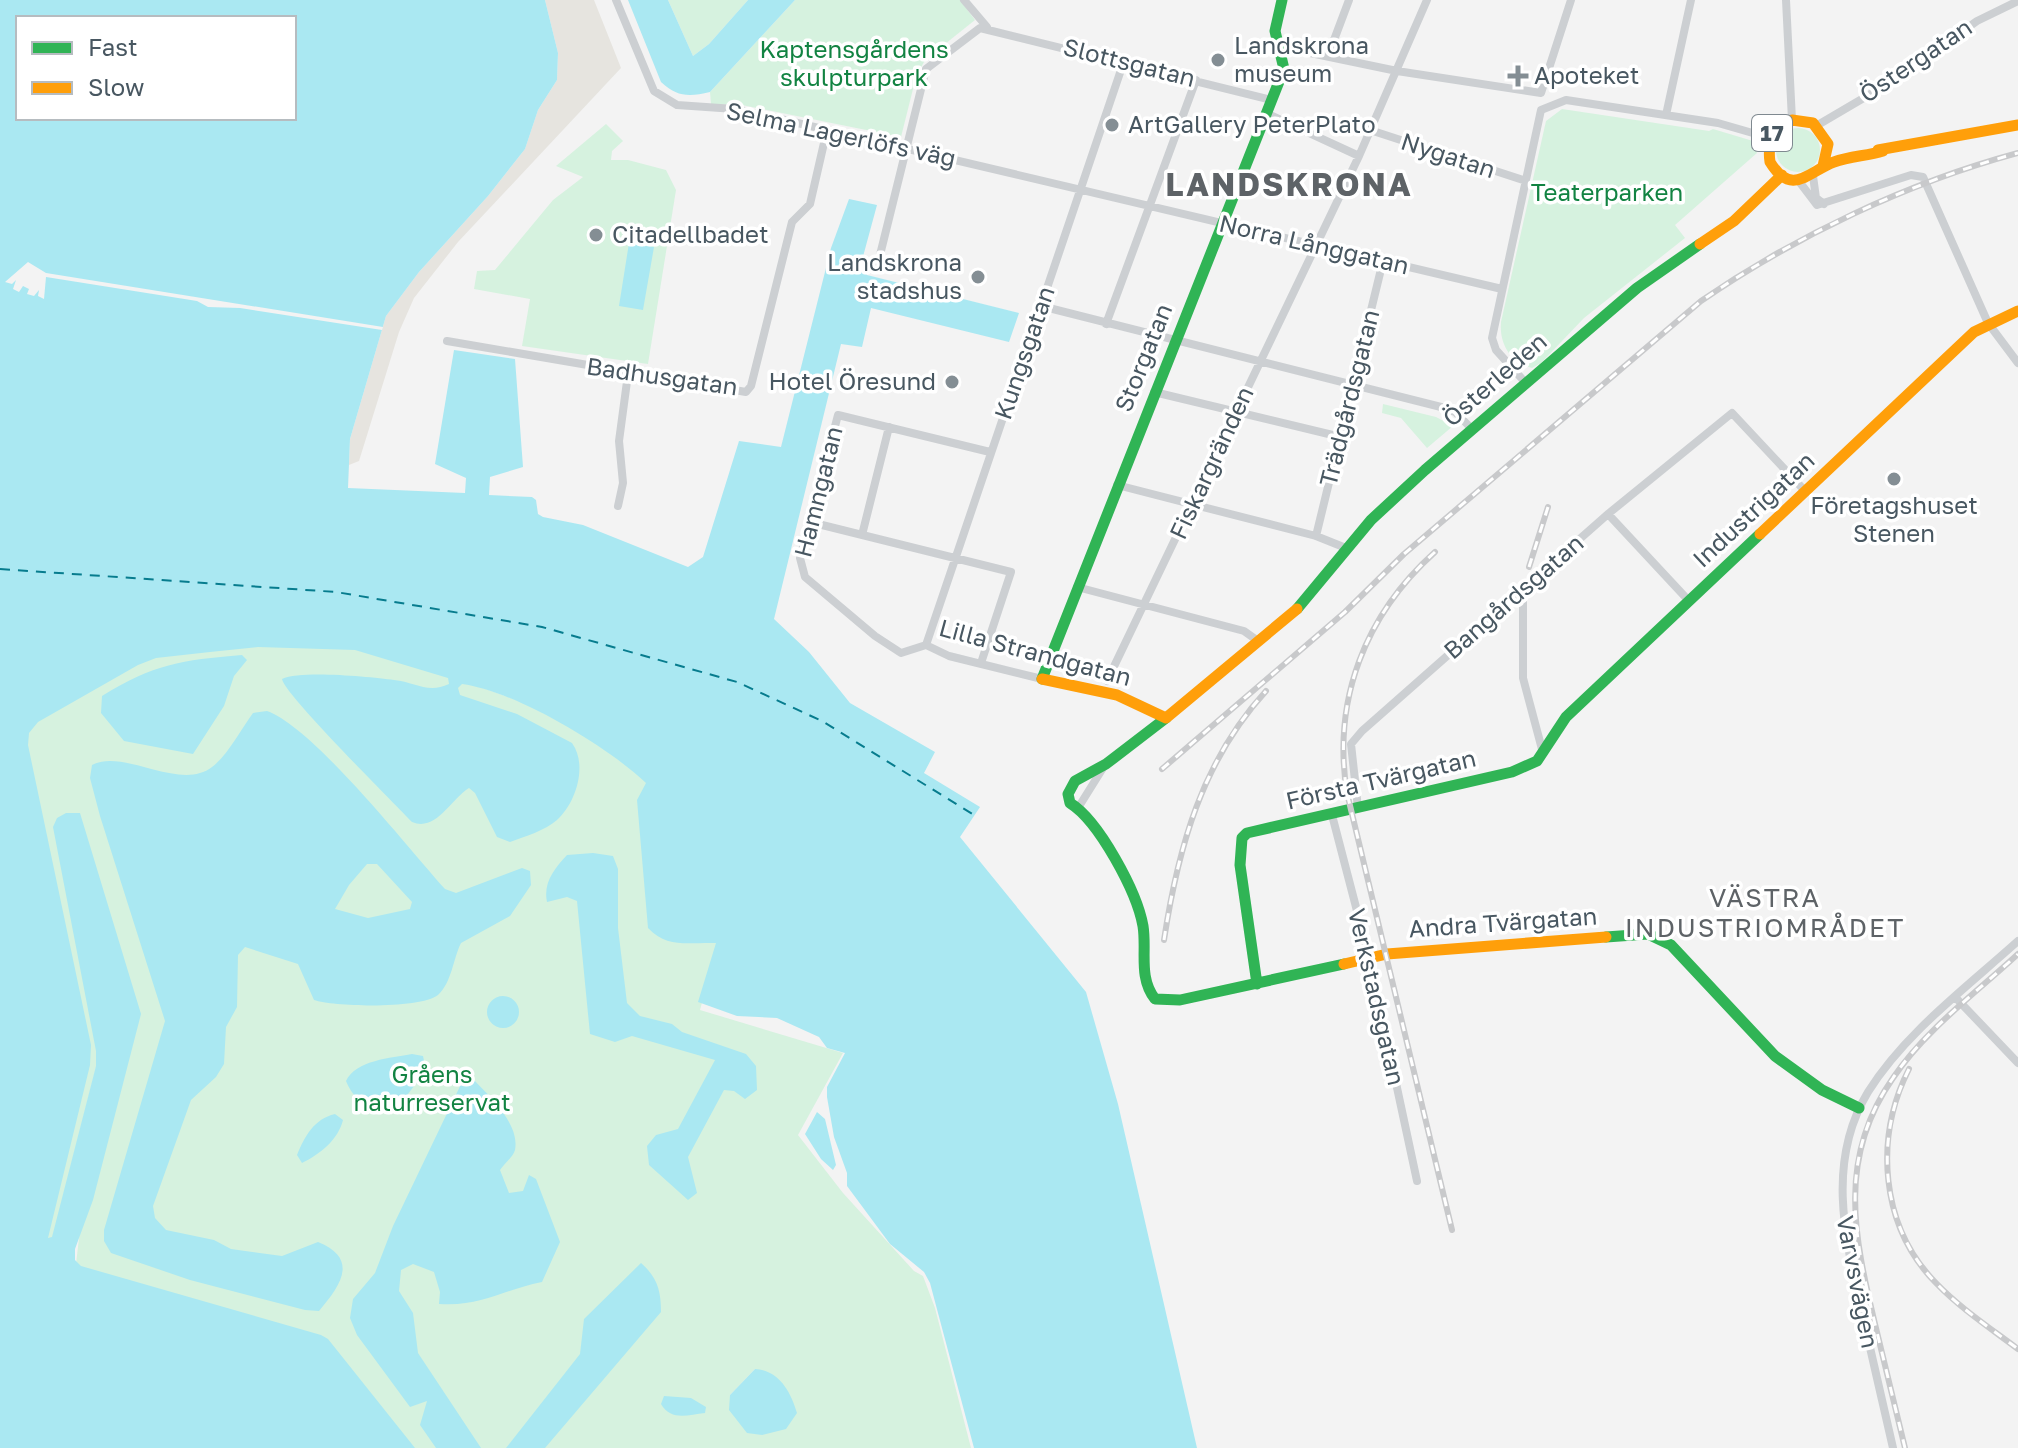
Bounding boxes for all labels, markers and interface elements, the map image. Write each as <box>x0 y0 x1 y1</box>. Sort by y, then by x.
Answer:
street label: Östergatan <box>1854 12 1977 108</box>
legend <box>16 16 296 120</box>
place label: Landskrona museum <box>1234 30 1369 87</box>
street label: Slottsgatan <box>1060 31 1198 92</box>
text: Fast <box>88 32 138 61</box>
park label: Kaptensgårdens skulpturpark <box>759 34 949 91</box>
marker: Landskrona museum <box>1209 51 1227 69</box>
place label: Apoteket <box>1534 60 1639 89</box>
marker: Apoteket <box>1509 67 1527 85</box>
text: Slow <box>88 72 144 101</box>
street label: Selma Lagerlöfs väg <box>724 95 959 172</box>
place label: ArtGallery PeterPlato <box>1128 109 1376 138</box>
road number: 17 <box>1752 115 1792 151</box>
marker: ArtGallery PeterPlato <box>1103 116 1121 134</box>
street label: Nygatan <box>1398 126 1499 183</box>
district label: LANDSKRONA <box>1165 165 1413 203</box>
park label: Teaterparken <box>1531 177 1683 206</box>
street label: Norra Långgatan <box>1217 208 1412 279</box>
place label: Citadellbadet <box>612 219 769 248</box>
marker: Citadellbadet <box>587 226 605 244</box>
place label: Landskrona stadshus <box>827 247 962 304</box>
marker: Landskrona stadshus <box>969 268 987 286</box>
street label: Kungsgatan <box>987 282 1060 423</box>
street label: Storgatan <box>1108 299 1177 416</box>
street label: Trädgårdsgatan <box>1313 306 1385 489</box>
street label: Österleden <box>1436 326 1552 432</box>
street label: Badhusgatan <box>585 351 740 400</box>
place label: Hotel Öresund <box>769 366 936 395</box>
marker: Hotel Öresund <box>943 373 961 391</box>
street label: Fiskargränden <box>1163 381 1259 543</box>
street label: Hamngatan <box>787 423 848 560</box>
street label: Industrigatan <box>1686 445 1820 573</box>
marker: Företagshuset Stenen <box>1885 470 1903 488</box>
place label: Företagshuset Stenen <box>1810 490 1978 547</box>
street label: Bangårdsgatan <box>1437 527 1589 664</box>
street label: Lilla Strandgatan <box>936 612 1135 691</box>
street label: Första Tvärgatan <box>1283 743 1479 815</box>
district label: VÄSTRA INDUSTRIOMRÅDET <box>1625 882 1905 943</box>
street label: Andra Tvärgatan <box>1408 900 1598 943</box>
street label: Verkstadsgatan <box>1343 905 1412 1088</box>
park label: Gråens naturreservat <box>354 1059 510 1116</box>
street label: Varvsvägen <box>1831 1213 1886 1350</box>

